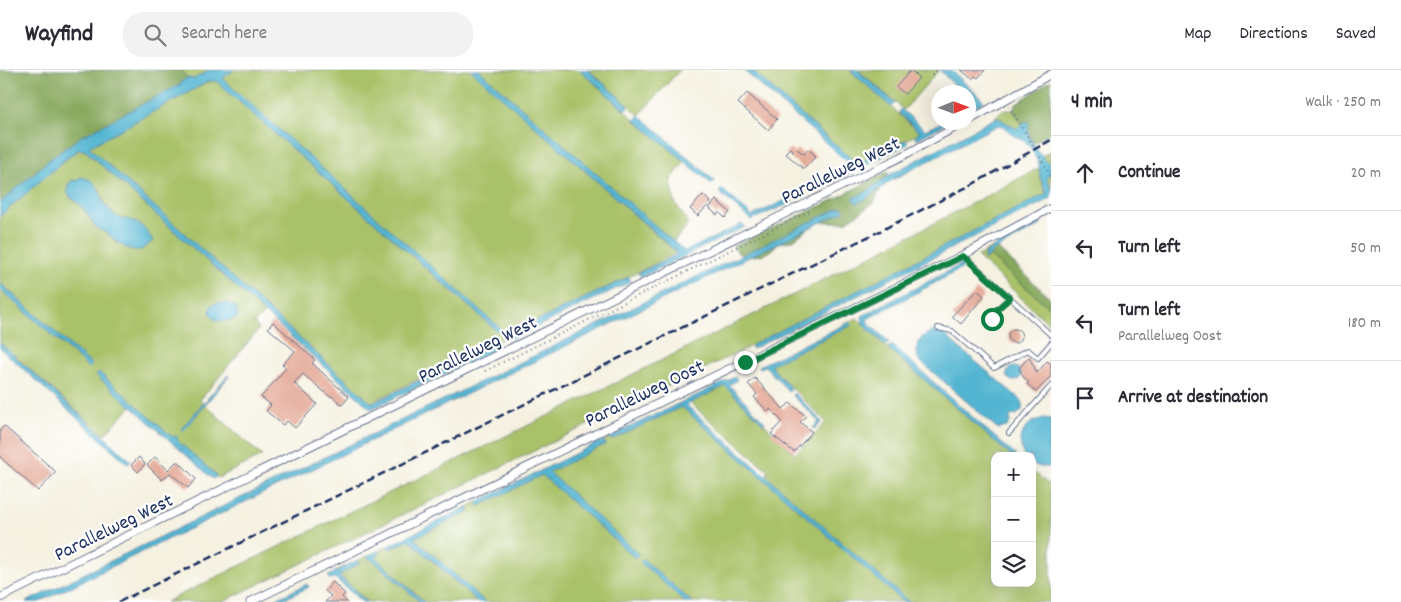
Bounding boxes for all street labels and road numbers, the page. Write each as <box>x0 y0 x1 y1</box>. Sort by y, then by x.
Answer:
street label: Parallelweg West <box>777 131 906 213</box>
street label: Parallelweg West <box>414 310 543 392</box>
street label: Parallelweg Oost <box>581 354 710 436</box>
street label: Parallelweg West <box>50 488 179 570</box>

